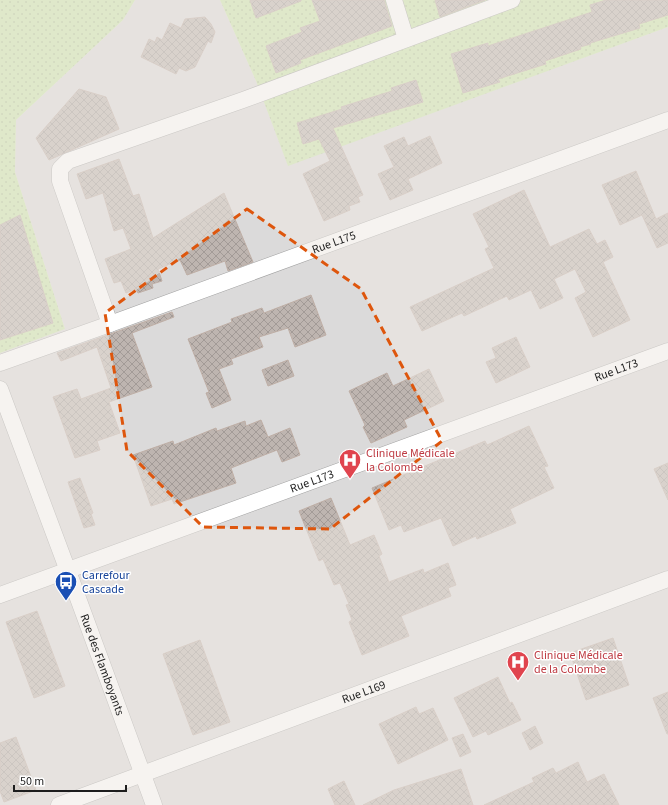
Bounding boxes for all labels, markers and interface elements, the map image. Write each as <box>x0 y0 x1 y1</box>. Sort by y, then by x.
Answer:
street label: Rue L175 <box>310 227 358 258</box>
street label: Rue L173 <box>592 355 641 386</box>
place label: Clinique Médicale la Colombe <box>366 445 455 476</box>
hospital icon: Clinique Médicale la Colombe <box>337 447 363 480</box>
street label: Rue L173 <box>288 466 336 497</box>
place label: Carrefour Cascade <box>82 567 130 598</box>
bus stop icon: Carrefour Cascade <box>53 569 79 602</box>
street label: Rue des Flamboyants <box>76 612 128 718</box>
place label: Clinique Médicale de la Colombe <box>534 647 623 678</box>
hospital icon: Clinique Médicale de la Colombe <box>505 649 531 682</box>
street label: Rue L169 <box>340 677 388 708</box>
scale bar <box>14 767 126 793</box>
text: 50 m <box>20 773 44 790</box>

